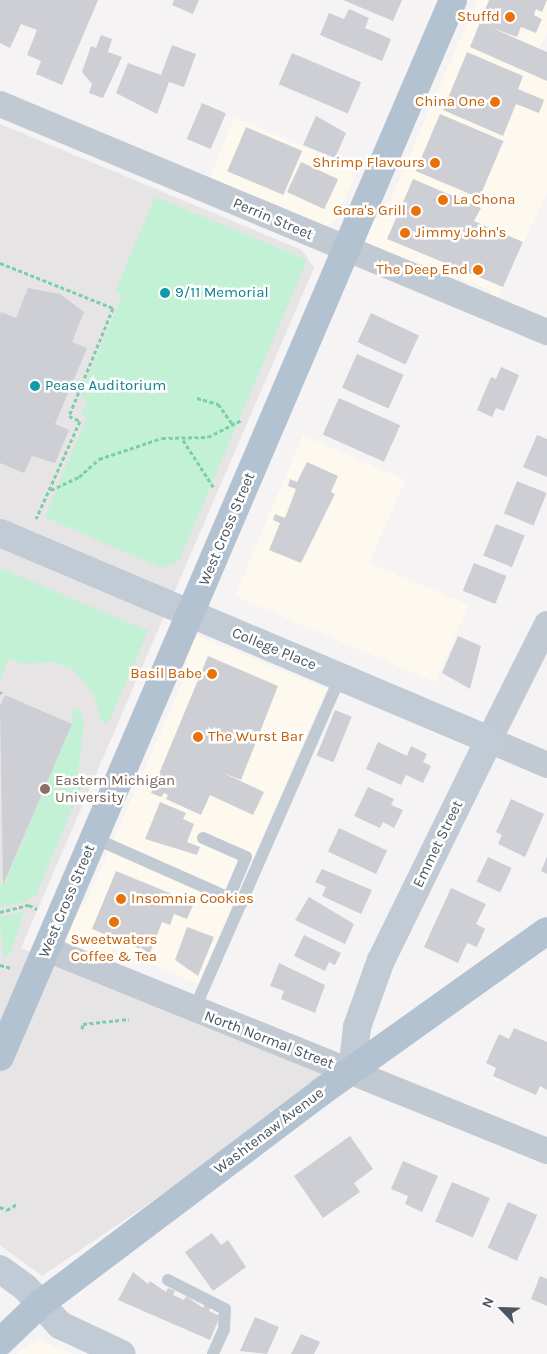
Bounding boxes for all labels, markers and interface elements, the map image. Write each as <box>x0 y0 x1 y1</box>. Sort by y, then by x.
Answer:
place label: Stuffd <box>457 8 500 26</box>
marker: Stuffd <box>504 11 516 23</box>
place label: China One <box>415 93 485 111</box>
marker: China One <box>489 96 501 108</box>
place label: Shrimp Flavours <box>312 154 425 172</box>
marker: Shrimp Flavours <box>429 157 441 169</box>
place label: La Chona <box>453 191 516 209</box>
street label: Perrin Street <box>230 194 316 244</box>
marker: La Chona <box>437 194 449 206</box>
place label: Gora's Grill <box>333 202 406 220</box>
marker: Gora's Grill <box>410 205 422 217</box>
place label: Jimmy John's <box>415 224 506 242</box>
marker: Jimmy John's <box>399 227 411 239</box>
place label: The Deep End <box>376 261 468 279</box>
marker: The Deep End <box>472 264 484 276</box>
place label: 9/11 Memorial <box>175 284 269 302</box>
marker: 9/11 Memorial <box>159 287 171 299</box>
place label: Pease Auditorium <box>45 377 166 395</box>
marker: Pease Auditorium <box>29 380 41 392</box>
street label: West Cross Street <box>195 470 259 588</box>
street label: College Place <box>229 624 319 674</box>
place label: Basil Babe <box>130 665 202 683</box>
marker: Basil Babe <box>206 668 218 680</box>
place label: The Wurst Bar <box>208 728 303 746</box>
marker: The Wurst Bar <box>192 731 204 743</box>
place label: Eastern Michigan University <box>55 771 175 806</box>
marker: Eastern Michigan University <box>39 783 51 795</box>
street label: Emmet Street <box>409 798 467 890</box>
street label: West Cross Street <box>35 842 99 960</box>
place label: Insomnia Cookies <box>131 890 254 908</box>
marker: Insomnia Cookies <box>115 893 127 905</box>
marker: Sweetwaters Coffee & Tea <box>108 916 120 928</box>
place label: Sweetwaters Coffee & Tea <box>71 930 157 965</box>
street label: North Normal Street <box>202 1007 336 1073</box>
street label: Washtenaw Avenue <box>211 1084 327 1178</box>
north arrow <box>477 1284 527 1334</box>
text: N <box>478 1295 498 1311</box>

